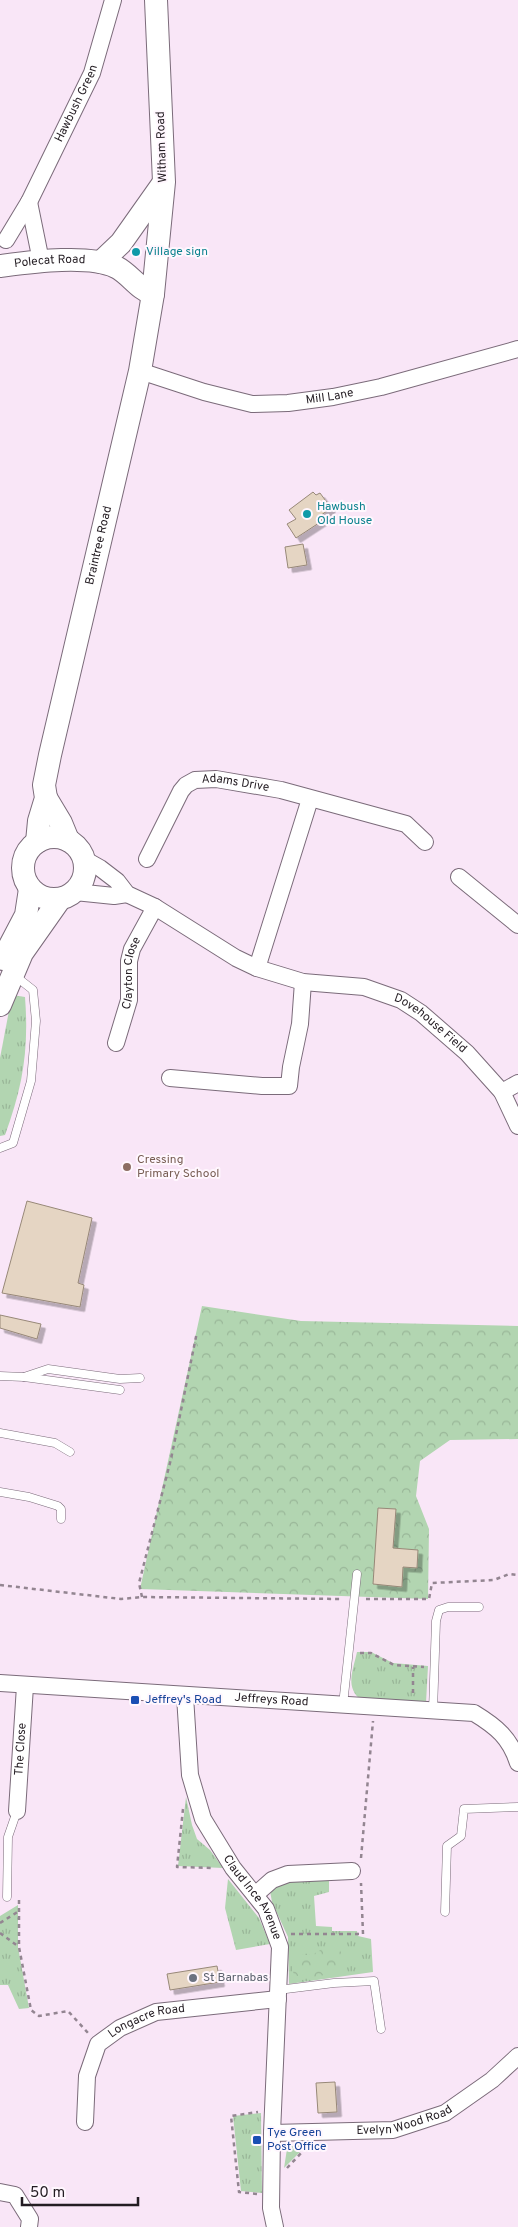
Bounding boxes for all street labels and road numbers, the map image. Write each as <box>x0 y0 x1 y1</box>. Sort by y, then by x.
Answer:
street label: Hawbush Green <box>51 63 102 145</box>
street label: Witham Road <box>153 111 171 183</box>
street label: Polecat Road <box>13 252 86 272</box>
street label: Mill Lane <box>305 385 355 409</box>
street label: Braintree Road <box>82 505 116 587</box>
street label: Adams Drive <box>201 771 271 796</box>
street label: Clayton Close <box>118 934 145 1012</box>
street label: Dovehouse Field <box>392 990 470 1057</box>
street label: Jeffreys Road <box>234 1690 309 1711</box>
street label: The Close <box>11 1722 31 1776</box>
street label: Claud Ince Avenue <box>219 1852 285 1942</box>
street label: Longacre Road <box>105 2001 186 2042</box>
street label: Evelyn Wood Road <box>356 2102 456 2139</box>

